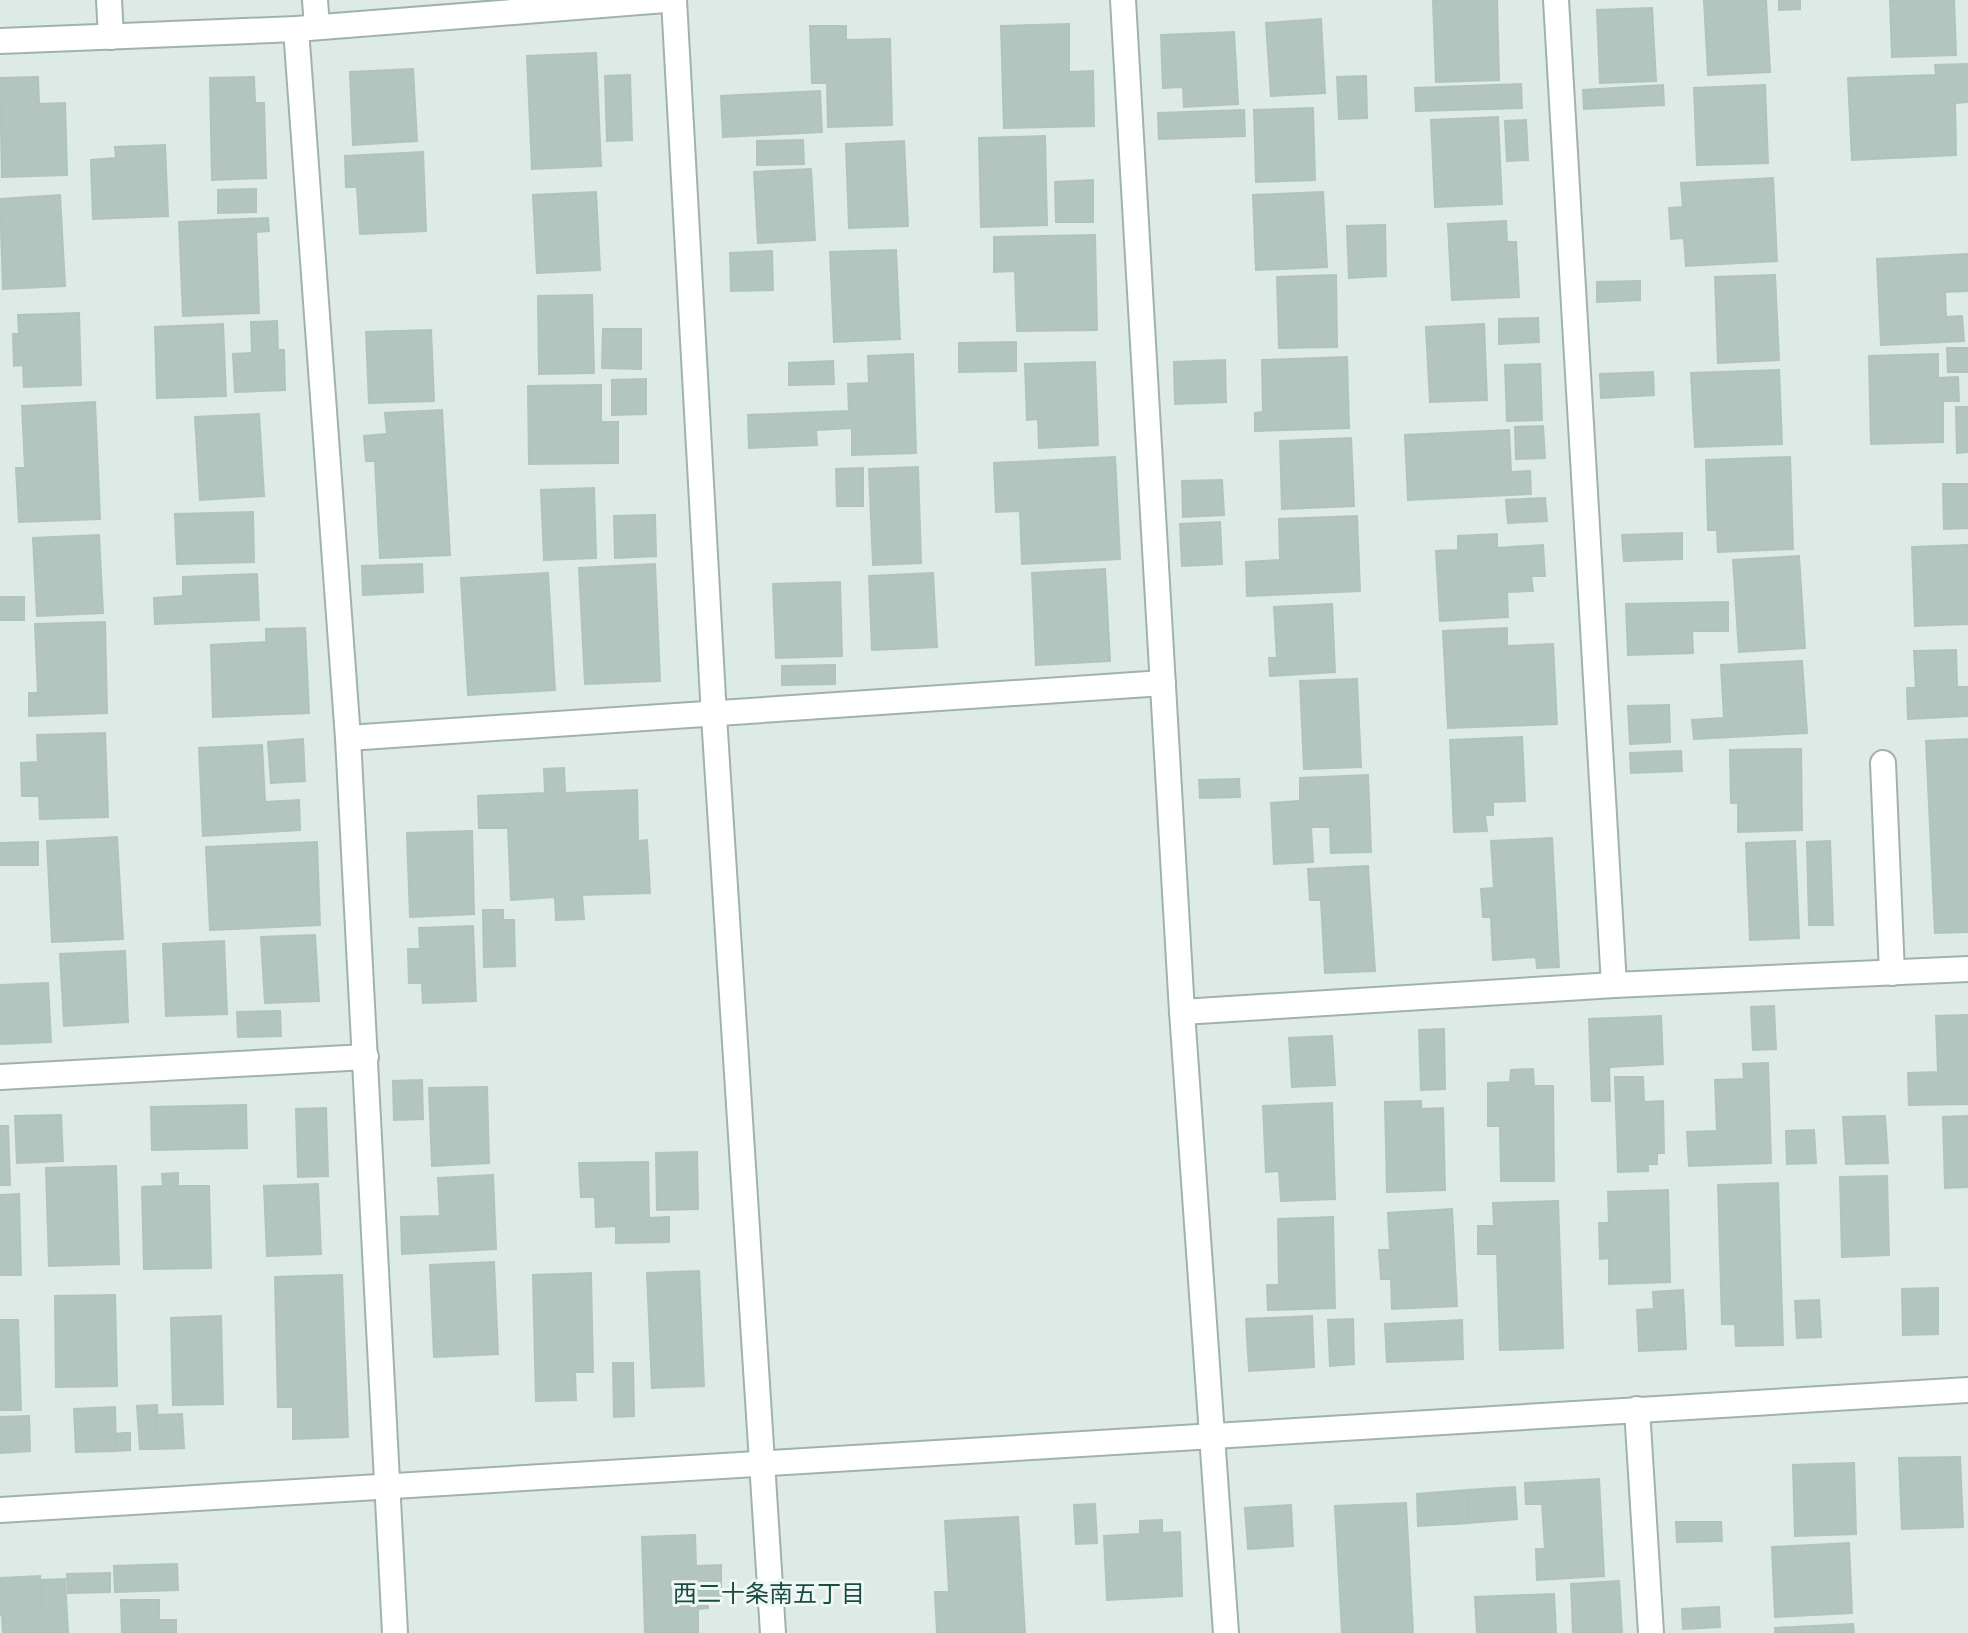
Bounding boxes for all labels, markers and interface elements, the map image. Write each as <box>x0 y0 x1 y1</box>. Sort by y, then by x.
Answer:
district label: 西二十条南五丁目 <box>673 1580 865 1607</box>

